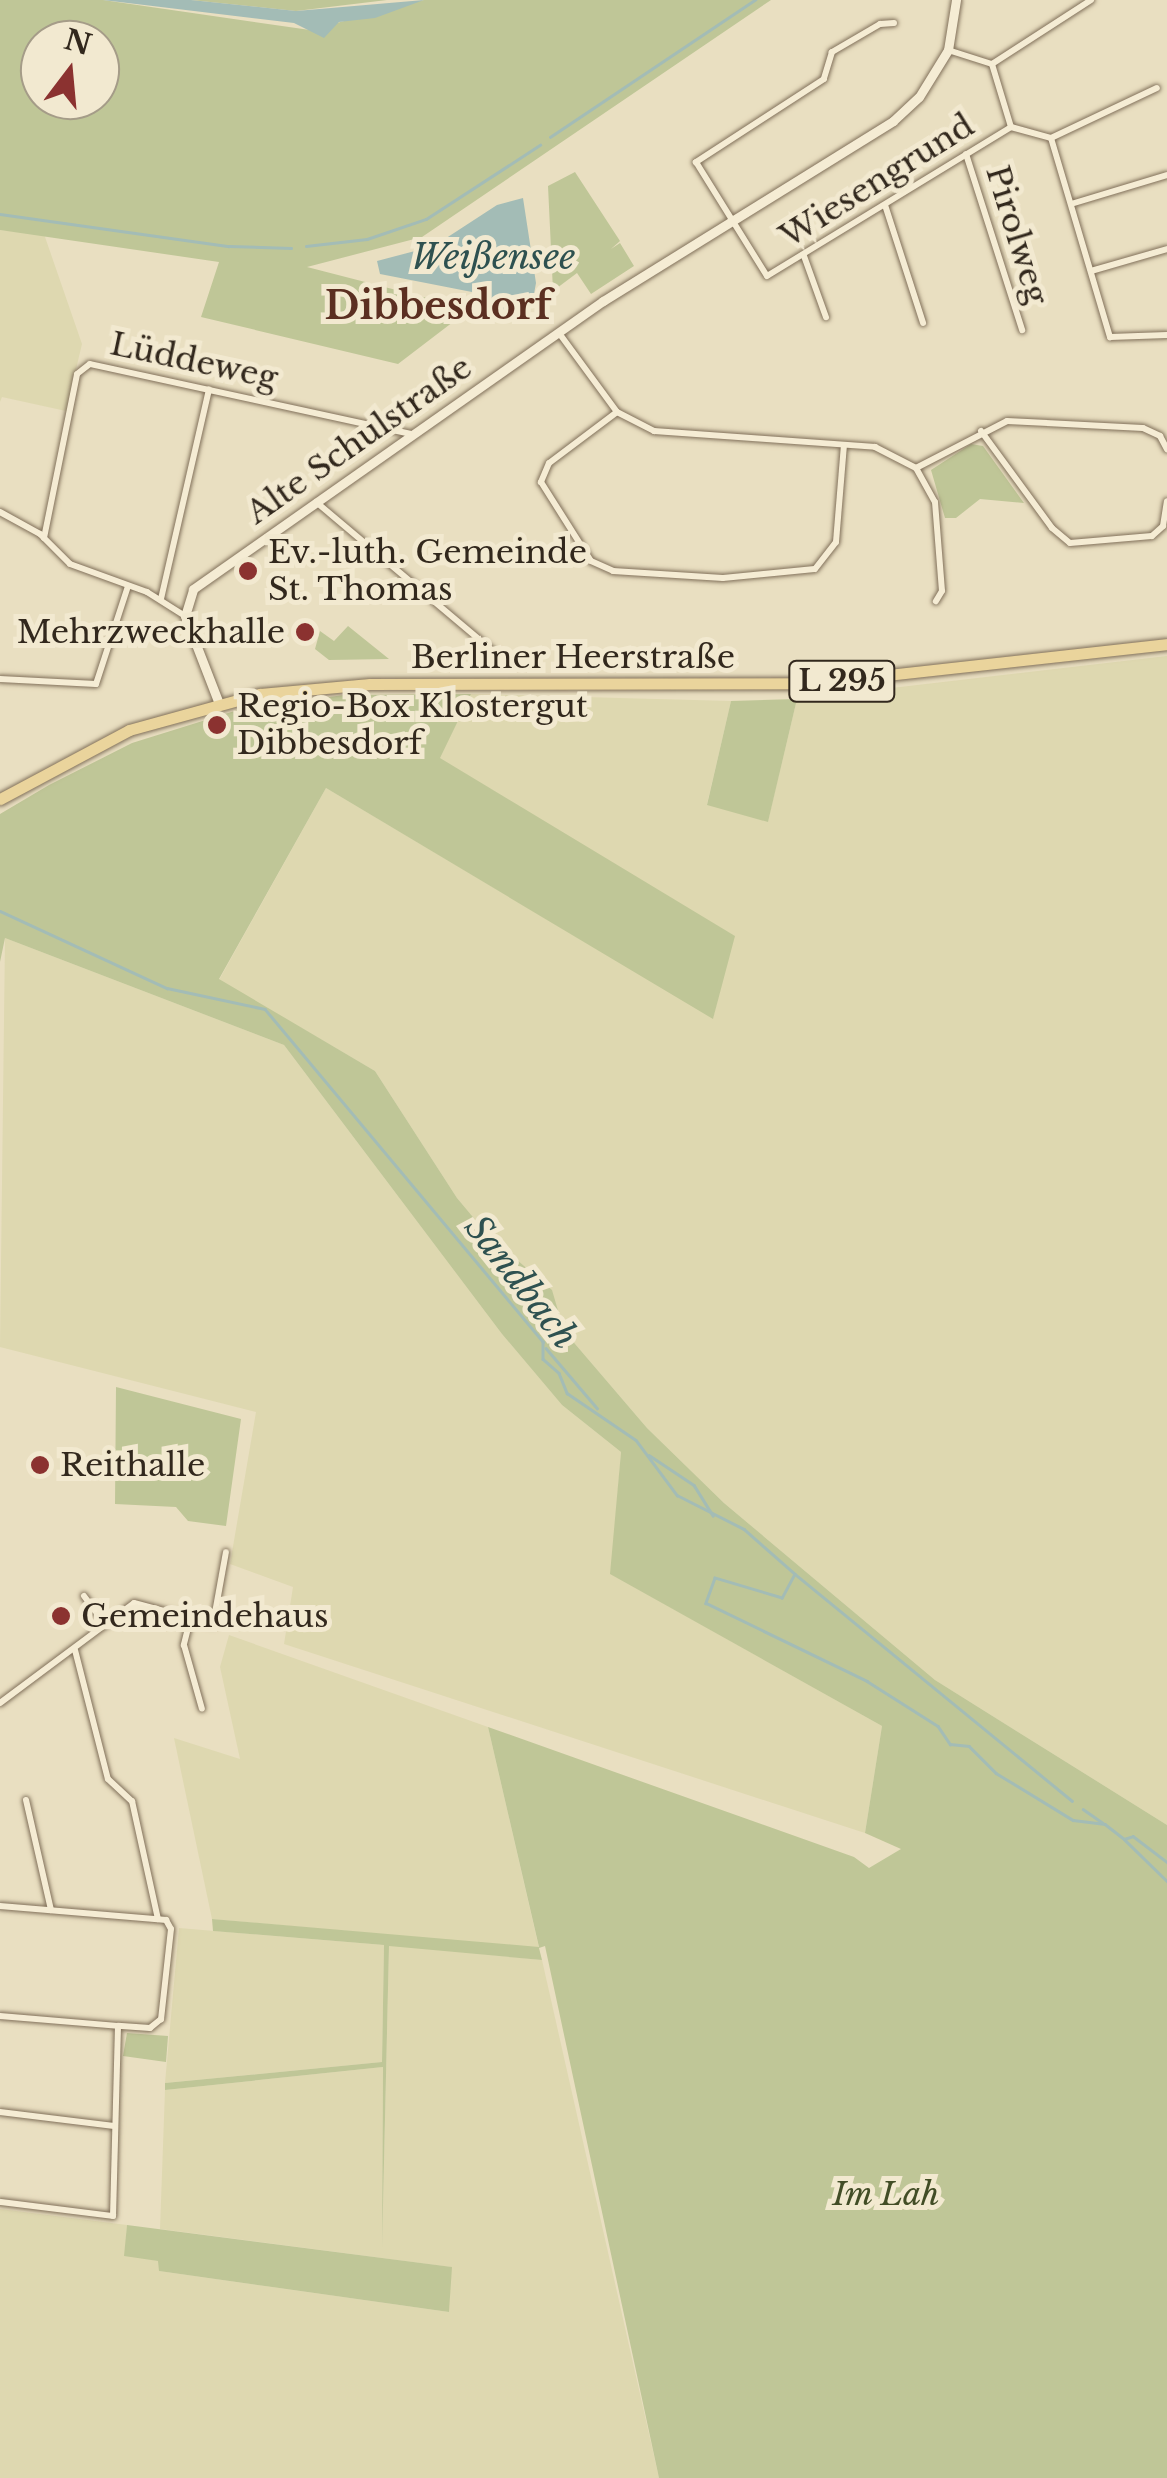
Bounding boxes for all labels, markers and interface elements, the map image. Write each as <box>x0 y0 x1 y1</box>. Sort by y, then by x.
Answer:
north arrow <box>20 20 120 120</box>
text: N <box>60 22 95 63</box>
street label: Wiesengrund <box>773 106 981 256</box>
street label: Pirolweg <box>978 161 1056 309</box>
water label: Weißensee <box>411 236 575 278</box>
district label: Dibbesdorf <box>324 283 552 329</box>
street label: Lüddeweg <box>107 325 281 397</box>
street label: Alte Schulstraße <box>239 348 479 532</box>
place label: Ev.-luth. Gemeinde St. Thomas <box>268 534 587 609</box>
marker: Ev.-luth. Gemeinde St. Thomas <box>237 560 259 582</box>
place label: Mehrzweckhalle <box>17 613 285 651</box>
marker: Mehrzweckhalle <box>294 621 316 643</box>
street label: Berliner Heerstraße <box>411 638 735 676</box>
road number: L 295 <box>787 656 897 706</box>
place label: Regio-Box Klostergut Dibbesdorf <box>237 688 588 763</box>
marker: Regio-Box Klostergut Dibbesdorf <box>206 714 228 736</box>
water label: Sandbach <box>456 1207 586 1357</box>
place label: Reithalle <box>60 1446 205 1484</box>
marker: Reithalle <box>29 1454 51 1476</box>
place label: Gemeindehaus <box>81 1597 328 1635</box>
marker: Gemeindehaus <box>50 1605 72 1627</box>
park label: Im Lah <box>832 2175 940 2213</box>

